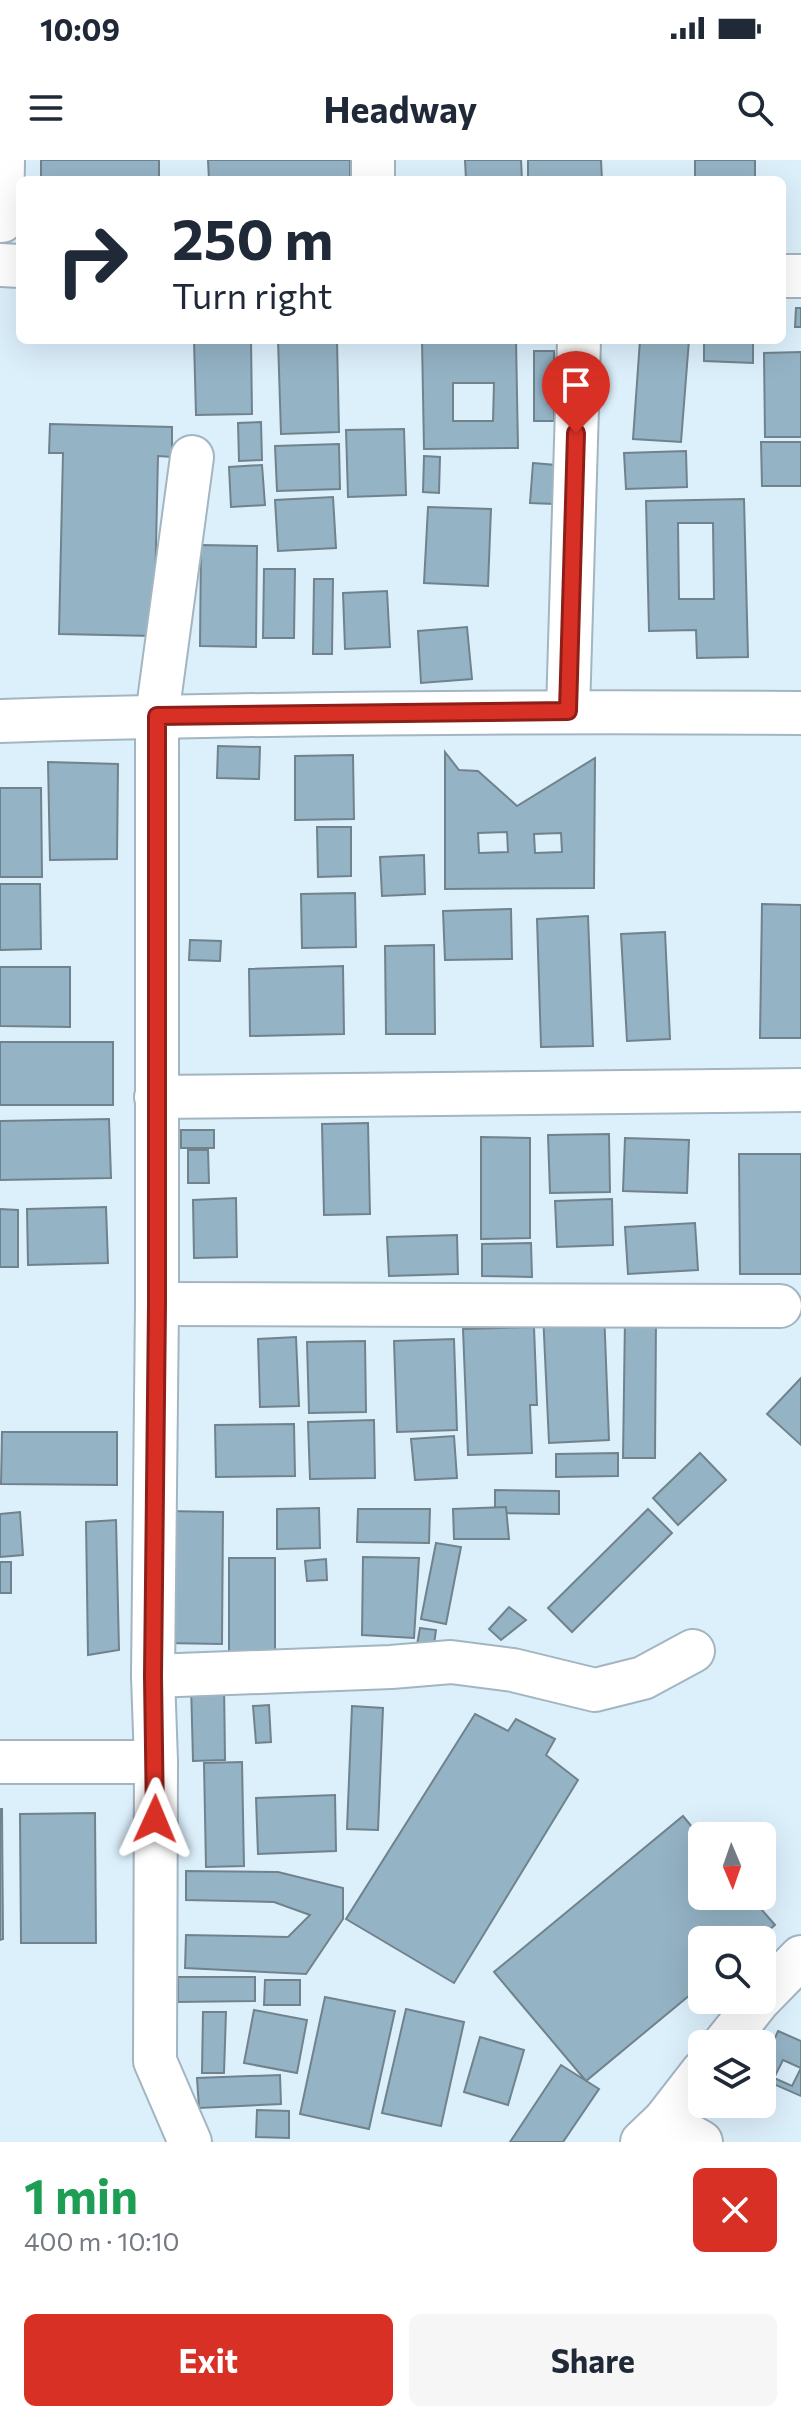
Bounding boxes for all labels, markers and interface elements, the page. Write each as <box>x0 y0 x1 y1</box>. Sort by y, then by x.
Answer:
text: 10:09 <box>40 10 120 47</box>
icon: menu <box>24 86 68 130</box>
text: Headway <box>324 86 477 130</box>
icon: search <box>733 86 777 130</box>
text: 250 m <box>172 203 333 272</box>
icon: right <box>40 208 144 312</box>
text: Turn right <box>172 272 333 316</box>
pin <box>542 351 610 433</box>
icon: arrive <box>554 363 598 407</box>
position arrow <box>113 1777 197 1861</box>
north arrow <box>688 1822 776 1910</box>
map controls <box>688 1822 776 2118</box>
button: search <box>688 1926 776 2014</box>
button: layers <box>688 2030 776 2118</box>
text: 1 min <box>24 2165 138 2224</box>
button: close <box>693 2168 777 2252</box>
text: 400 m · 10:10 <box>24 2225 180 2256</box>
button: Exit <box>24 2314 393 2406</box>
button: Share <box>409 2314 777 2406</box>

